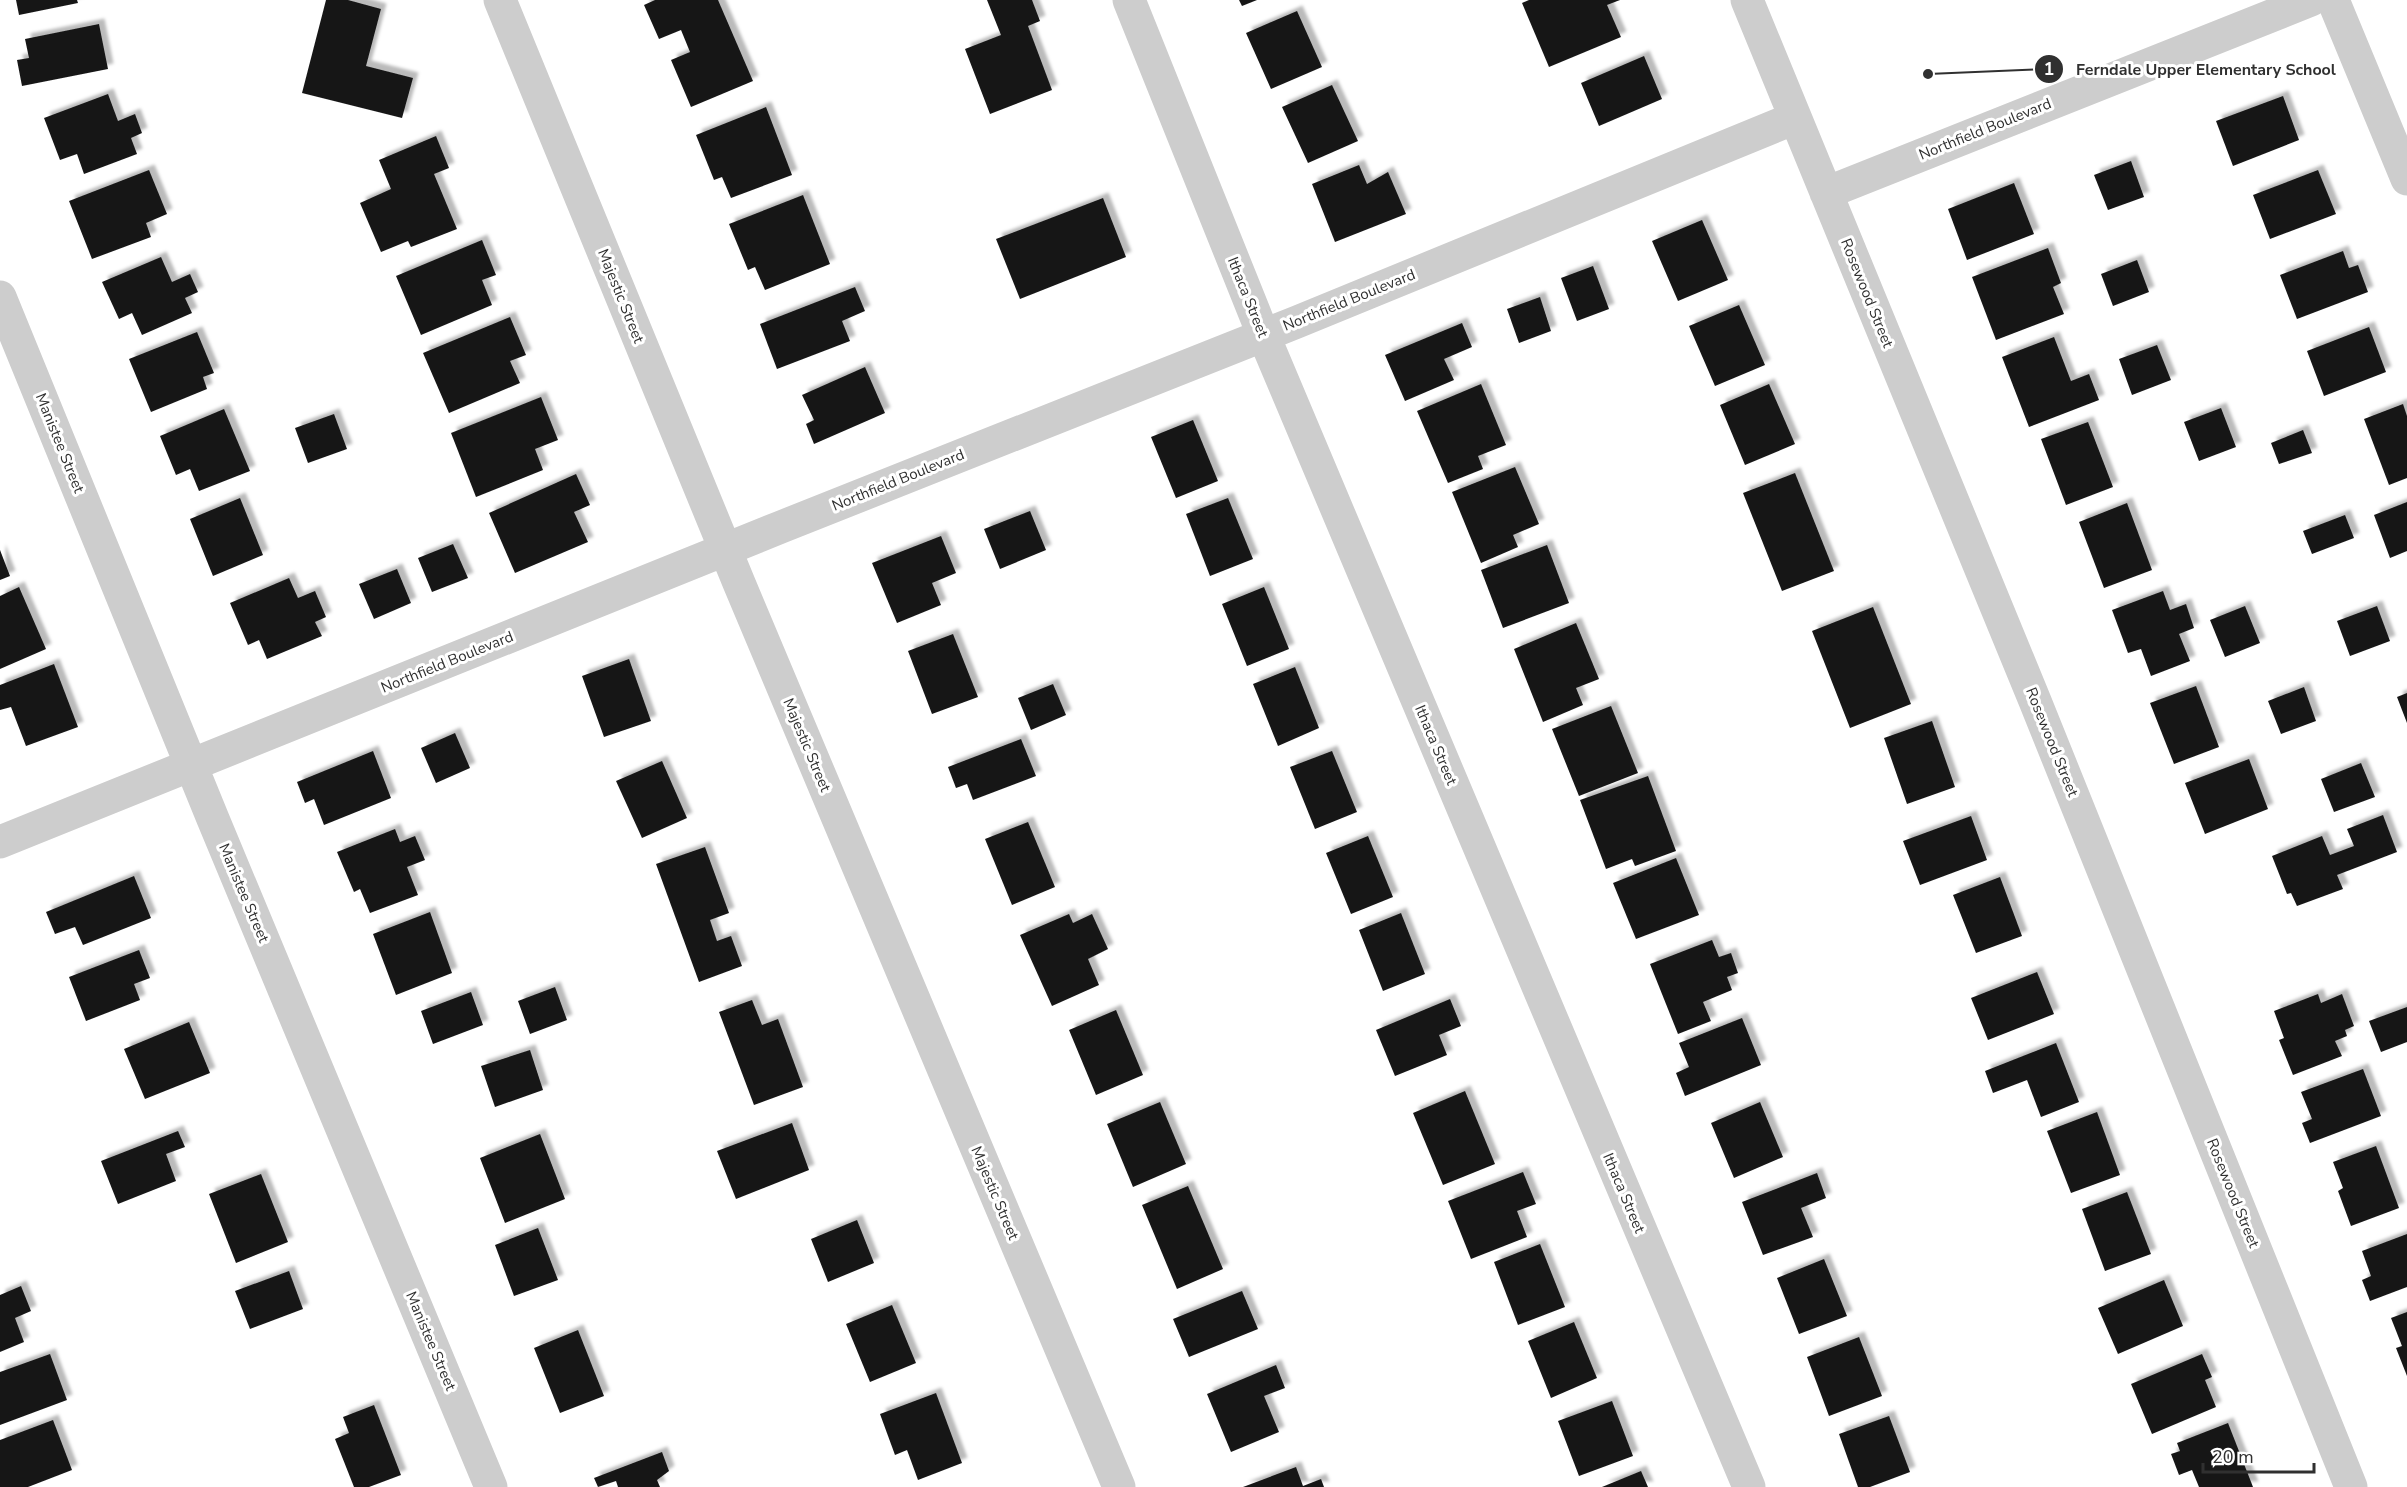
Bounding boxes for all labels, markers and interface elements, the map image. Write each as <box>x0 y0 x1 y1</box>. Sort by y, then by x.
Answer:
callout: Ferndale Upper Elementary School <box>2034 52 2348 86</box>
text: 1 <box>2044 57 2054 81</box>
text: Ferndale Upper Elementary School <box>2076 59 2336 81</box>
street label: Northfield Boulevard <box>1916 93 2054 165</box>
street label: Rosewood Street <box>1836 235 1898 351</box>
street label: Majestic Street <box>593 246 649 347</box>
street label: Ithaca Street <box>1223 254 1274 341</box>
street label: Northfield Boulevard <box>1280 264 1418 336</box>
street label: Manistee Street <box>31 390 89 496</box>
street label: Northfield Boulevard <box>829 444 967 516</box>
street label: Northfield Boulevard <box>378 626 516 698</box>
street label: Rosewood Street <box>2021 684 2083 800</box>
street label: Majestic Street <box>778 695 836 796</box>
street label: Ithaca Street <box>1410 702 1462 789</box>
street label: Manistee Street <box>214 840 274 946</box>
street label: Rosewood Street <box>2202 1135 2264 1251</box>
street label: Majestic Street <box>966 1143 1024 1244</box>
street label: Ithaca Street <box>1598 1150 1650 1237</box>
street label: Manistee Street <box>401 1288 461 1394</box>
scale bar <box>2203 1436 2314 1474</box>
text: 20 m <box>2212 1445 2254 1469</box>

